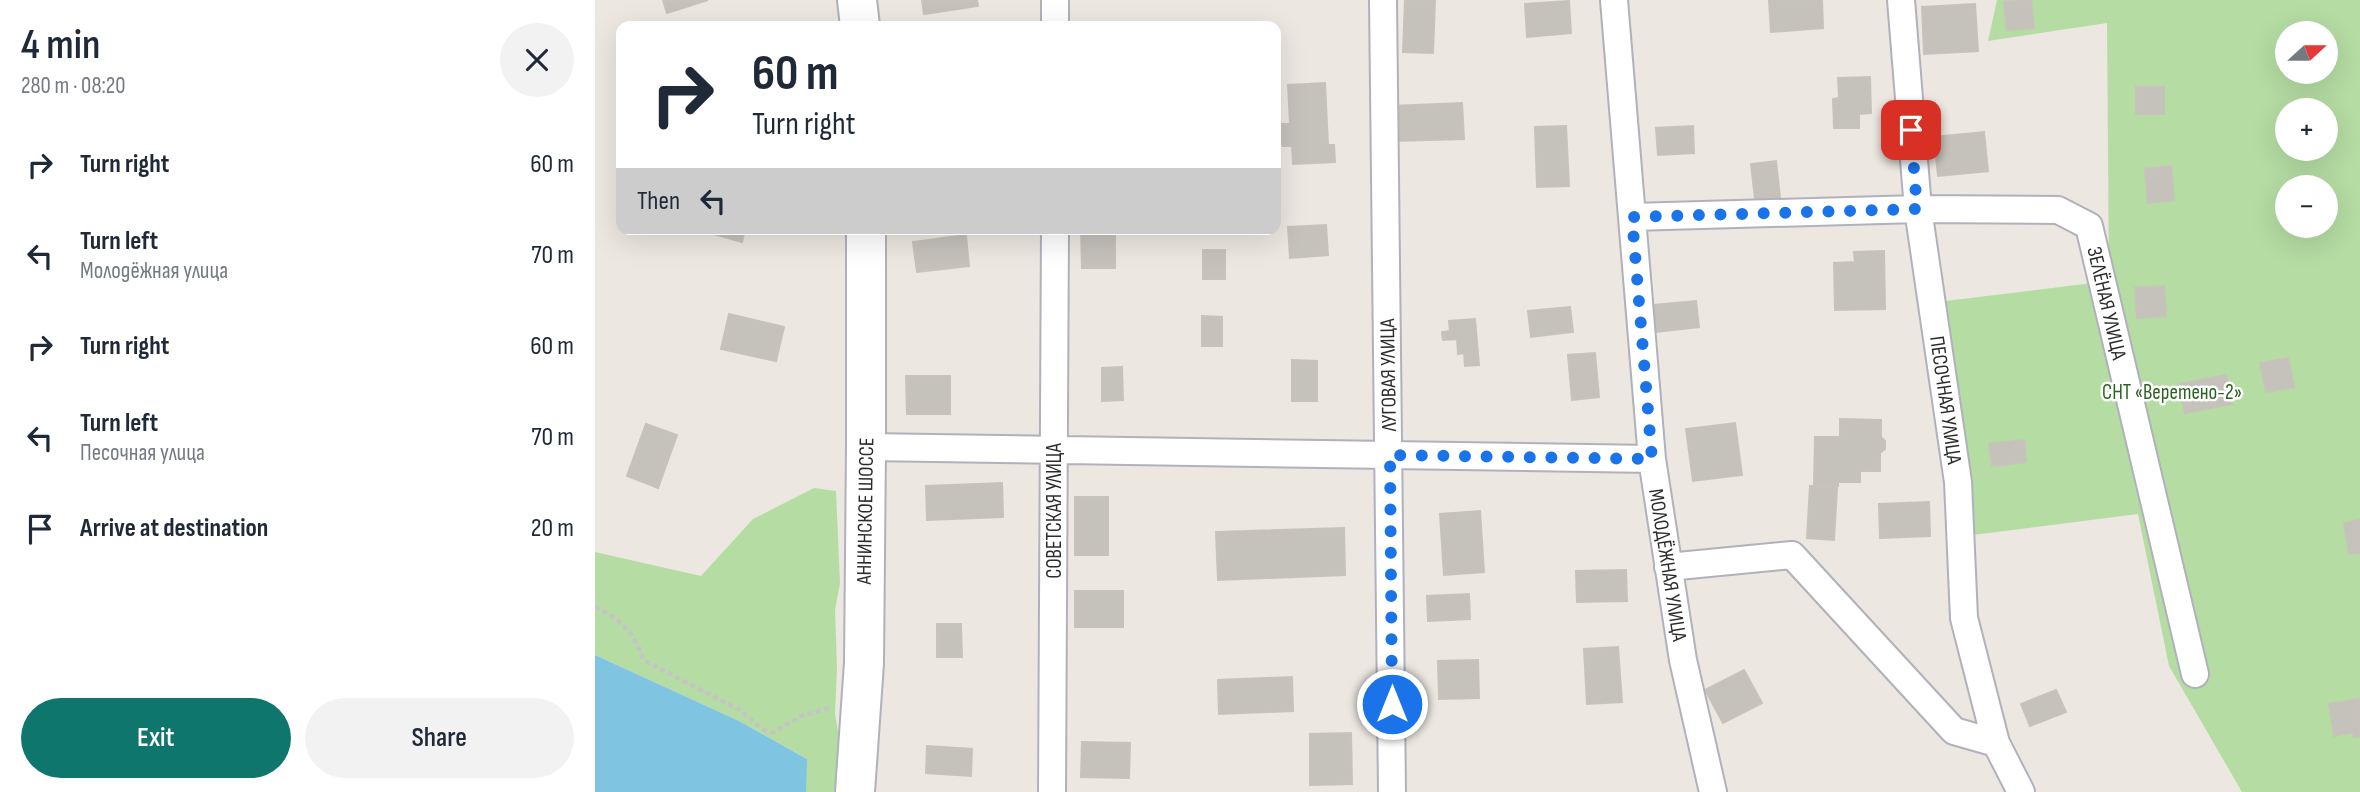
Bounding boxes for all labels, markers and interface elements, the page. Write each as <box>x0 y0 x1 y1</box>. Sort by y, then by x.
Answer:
text: 4 min <box>21 20 100 71</box>
north arrow <box>2275 21 2338 84</box>
map controls <box>2275 21 2338 238</box>
button: close <box>500 23 574 97</box>
text: 60 m <box>752 45 839 104</box>
icon: right <box>637 49 728 140</box>
text: 280 m · 08:20 <box>21 72 126 100</box>
button: + <box>2275 98 2338 161</box>
pin <box>1881 100 1941 160</box>
text: Turn right <box>752 105 856 144</box>
icon: arrive <box>1892 111 1930 149</box>
icon: right <box>21 146 59 184</box>
text: Turn right <box>80 149 169 180</box>
text: 60 m <box>530 149 574 180</box>
button: − <box>2275 175 2338 238</box>
icon: left <box>694 182 732 220</box>
text: Then <box>637 186 680 217</box>
text: Turn left <box>80 226 158 257</box>
icon: left <box>21 237 59 275</box>
text: 70 m <box>531 240 574 271</box>
street label: ЗЕЛЁНАЯ УЛИЦА <box>2081 244 2132 363</box>
text: Молодёжная улица <box>80 257 228 285</box>
street label: ЛУГОВАЯ УЛИЦА <box>1375 317 1402 433</box>
icon: right <box>21 328 59 366</box>
text: Turn right <box>80 331 169 362</box>
text: 60 m <box>530 331 574 362</box>
street label: ПЕСОЧНАЯ УЛИЦА <box>1924 334 1967 467</box>
park label: СНТ «Веретено-2» <box>2102 380 2242 405</box>
text: Turn left <box>80 408 158 439</box>
icon: left <box>21 419 59 457</box>
text: 70 m <box>531 422 574 453</box>
street label: АННИНСКОЕ ШОССЕ <box>852 437 879 586</box>
text: Песочная улица <box>80 439 205 467</box>
street label: СОВЕТСКАЯ УЛИЦА <box>1042 442 1067 579</box>
street label: МОЛОДЁЖНАЯ УЛИЦА <box>1643 487 1692 644</box>
icon: arrive <box>21 510 59 548</box>
text: Arrive at destination <box>80 513 268 544</box>
text: 20 m <box>531 513 574 544</box>
position arrow <box>1355 667 1429 741</box>
button: Exit <box>21 698 291 778</box>
button: Share <box>305 698 574 778</box>

